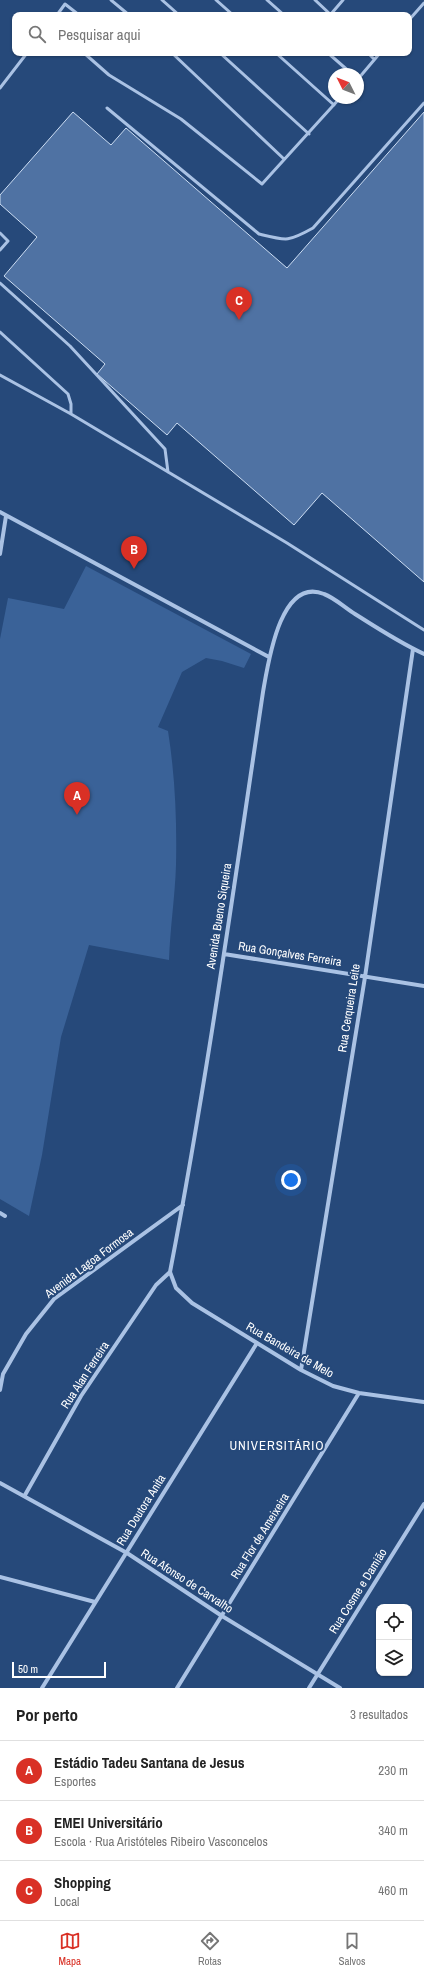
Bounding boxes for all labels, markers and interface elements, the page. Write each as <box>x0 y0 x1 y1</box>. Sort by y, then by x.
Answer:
search box <box>12 12 412 56</box>
icon: search <box>26 23 48 45</box>
text: Pesquisar aqui <box>58 24 141 45</box>
north arrow <box>328 68 364 104</box>
pin: C <box>226 287 252 320</box>
pin: B <box>121 536 147 569</box>
pin: A <box>64 782 90 815</box>
street label: Avenida Bueno Siqueira <box>203 861 235 971</box>
street label: Rua Gonçalves Ferreira <box>237 938 343 970</box>
street label: Rua Cerqueira Leite <box>334 963 364 1053</box>
your location <box>281 1170 301 1190</box>
street label: Avenida Lagoa Formosa <box>41 1224 137 1302</box>
street label: Rua Bandeira de Melo <box>243 1318 337 1382</box>
street label: Rua Alan Ferreira <box>57 1338 113 1412</box>
district label: UNIVERSITÁRIO <box>229 1437 325 1454</box>
street label: Rua Doutora Anita <box>113 1471 170 1549</box>
street label: Rua Flor de Ameixeira <box>227 1490 293 1582</box>
street label: Rua Afonso de Carvalho <box>138 1545 236 1617</box>
street label: Rua Cosme e Damião <box>325 1545 391 1637</box>
map controls <box>376 1604 412 1676</box>
button: locate <box>376 1604 412 1640</box>
button: layers <box>376 1640 412 1676</box>
scale bar <box>12 1660 106 1679</box>
text: 50 m <box>18 1662 38 1676</box>
text: Por perto <box>16 1703 78 1726</box>
text: 3 resultados <box>350 1706 408 1723</box>
text: Estádio Tadeu Santana de Jesus <box>54 1752 245 1773</box>
text: A <box>25 1762 33 1779</box>
text: 230 m <box>378 1762 408 1779</box>
text: Esportes <box>54 1773 96 1790</box>
text: EMEI Universitário <box>54 1812 163 1833</box>
text: B <box>25 1822 33 1839</box>
text: 340 m <box>378 1822 408 1839</box>
text: Escola · Rua Aristóteles Ribeiro Vasconcelos <box>54 1833 268 1850</box>
text: Shopping <box>54 1872 111 1893</box>
text: C <box>25 1882 33 1899</box>
text: 460 m <box>378 1882 408 1899</box>
text: Local <box>54 1893 79 1910</box>
tab: Mapa <box>58 1930 81 1968</box>
tab: Rotas <box>198 1930 222 1968</box>
tab: Salvos <box>338 1930 366 1968</box>

